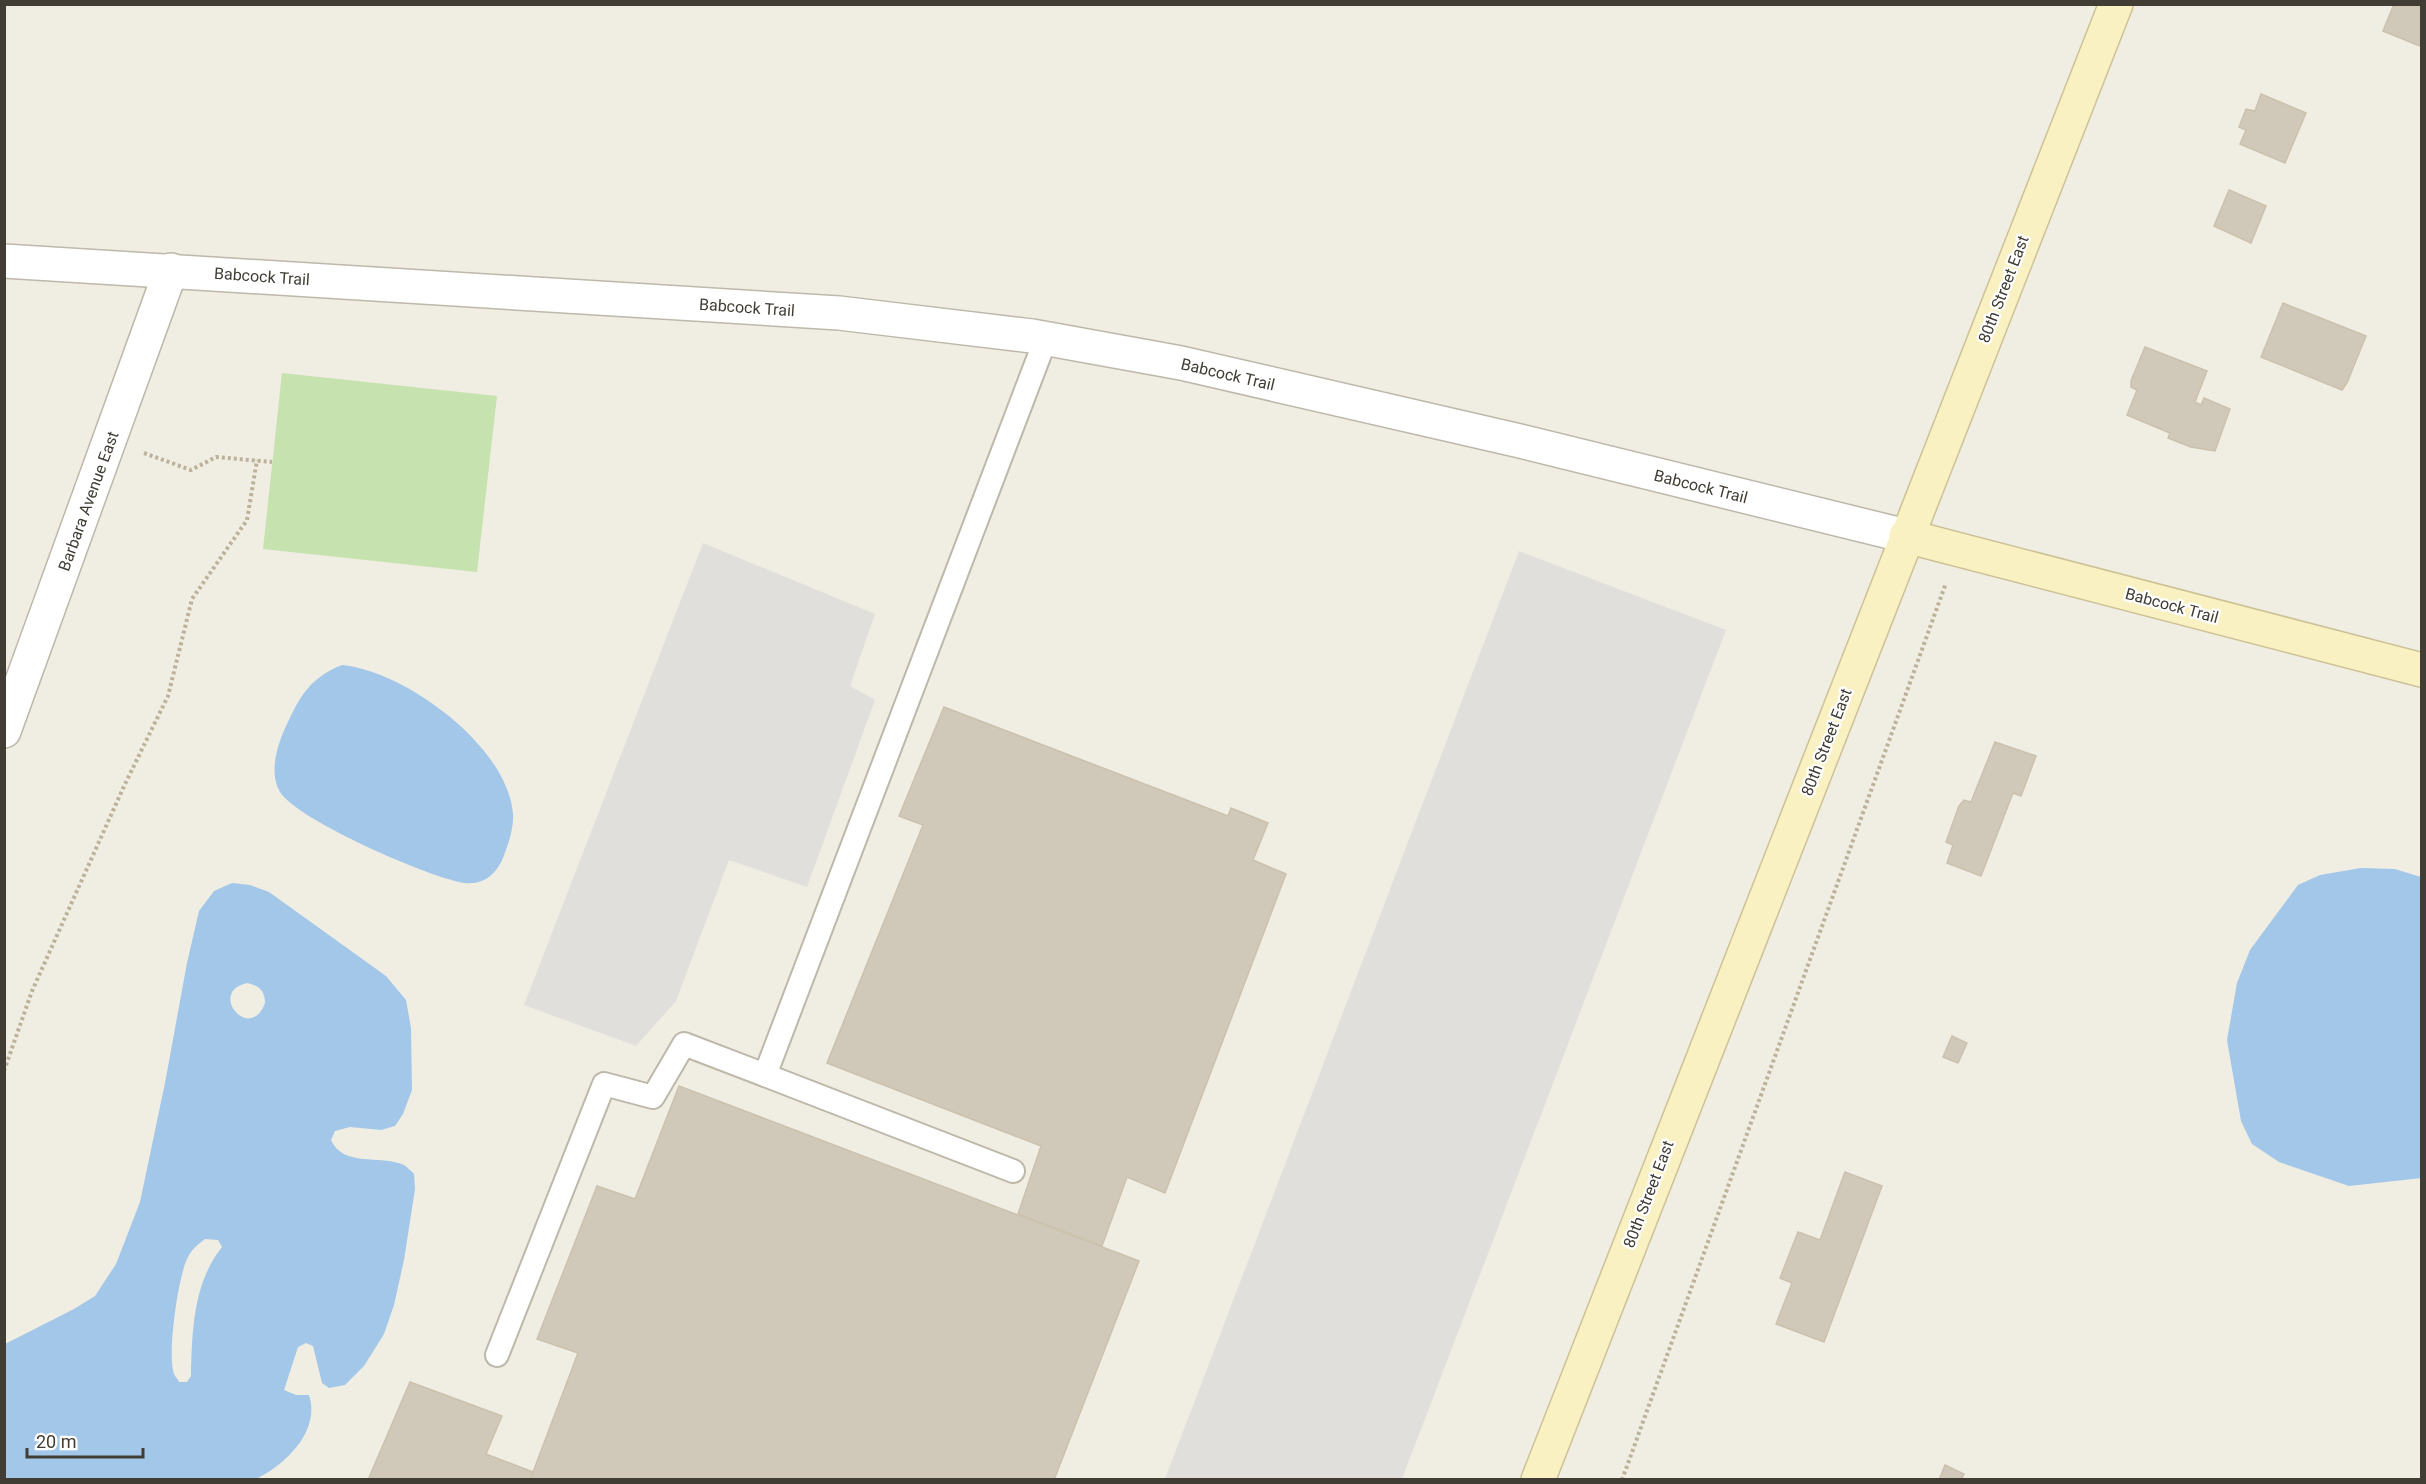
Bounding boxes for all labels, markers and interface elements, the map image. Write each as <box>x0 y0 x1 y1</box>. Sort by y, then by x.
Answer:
street label: 80th Street East <box>1974 233 2033 346</box>
street label: Babcock Trail <box>213 264 310 289</box>
street label: Babcock Trail <box>698 295 795 320</box>
street label: Babcock Trail <box>1179 354 1277 395</box>
street label: Barbara Avenue East <box>54 429 123 574</box>
street label: Babcock Trail <box>1652 466 1750 507</box>
street label: Babcock Trail <box>2123 584 2221 627</box>
street label: 80th Street East <box>1797 686 1856 799</box>
street label: 80th Street East <box>1619 1138 1678 1251</box>
scale bar <box>27 1421 142 1459</box>
text: 20 m <box>36 1431 76 1452</box>

